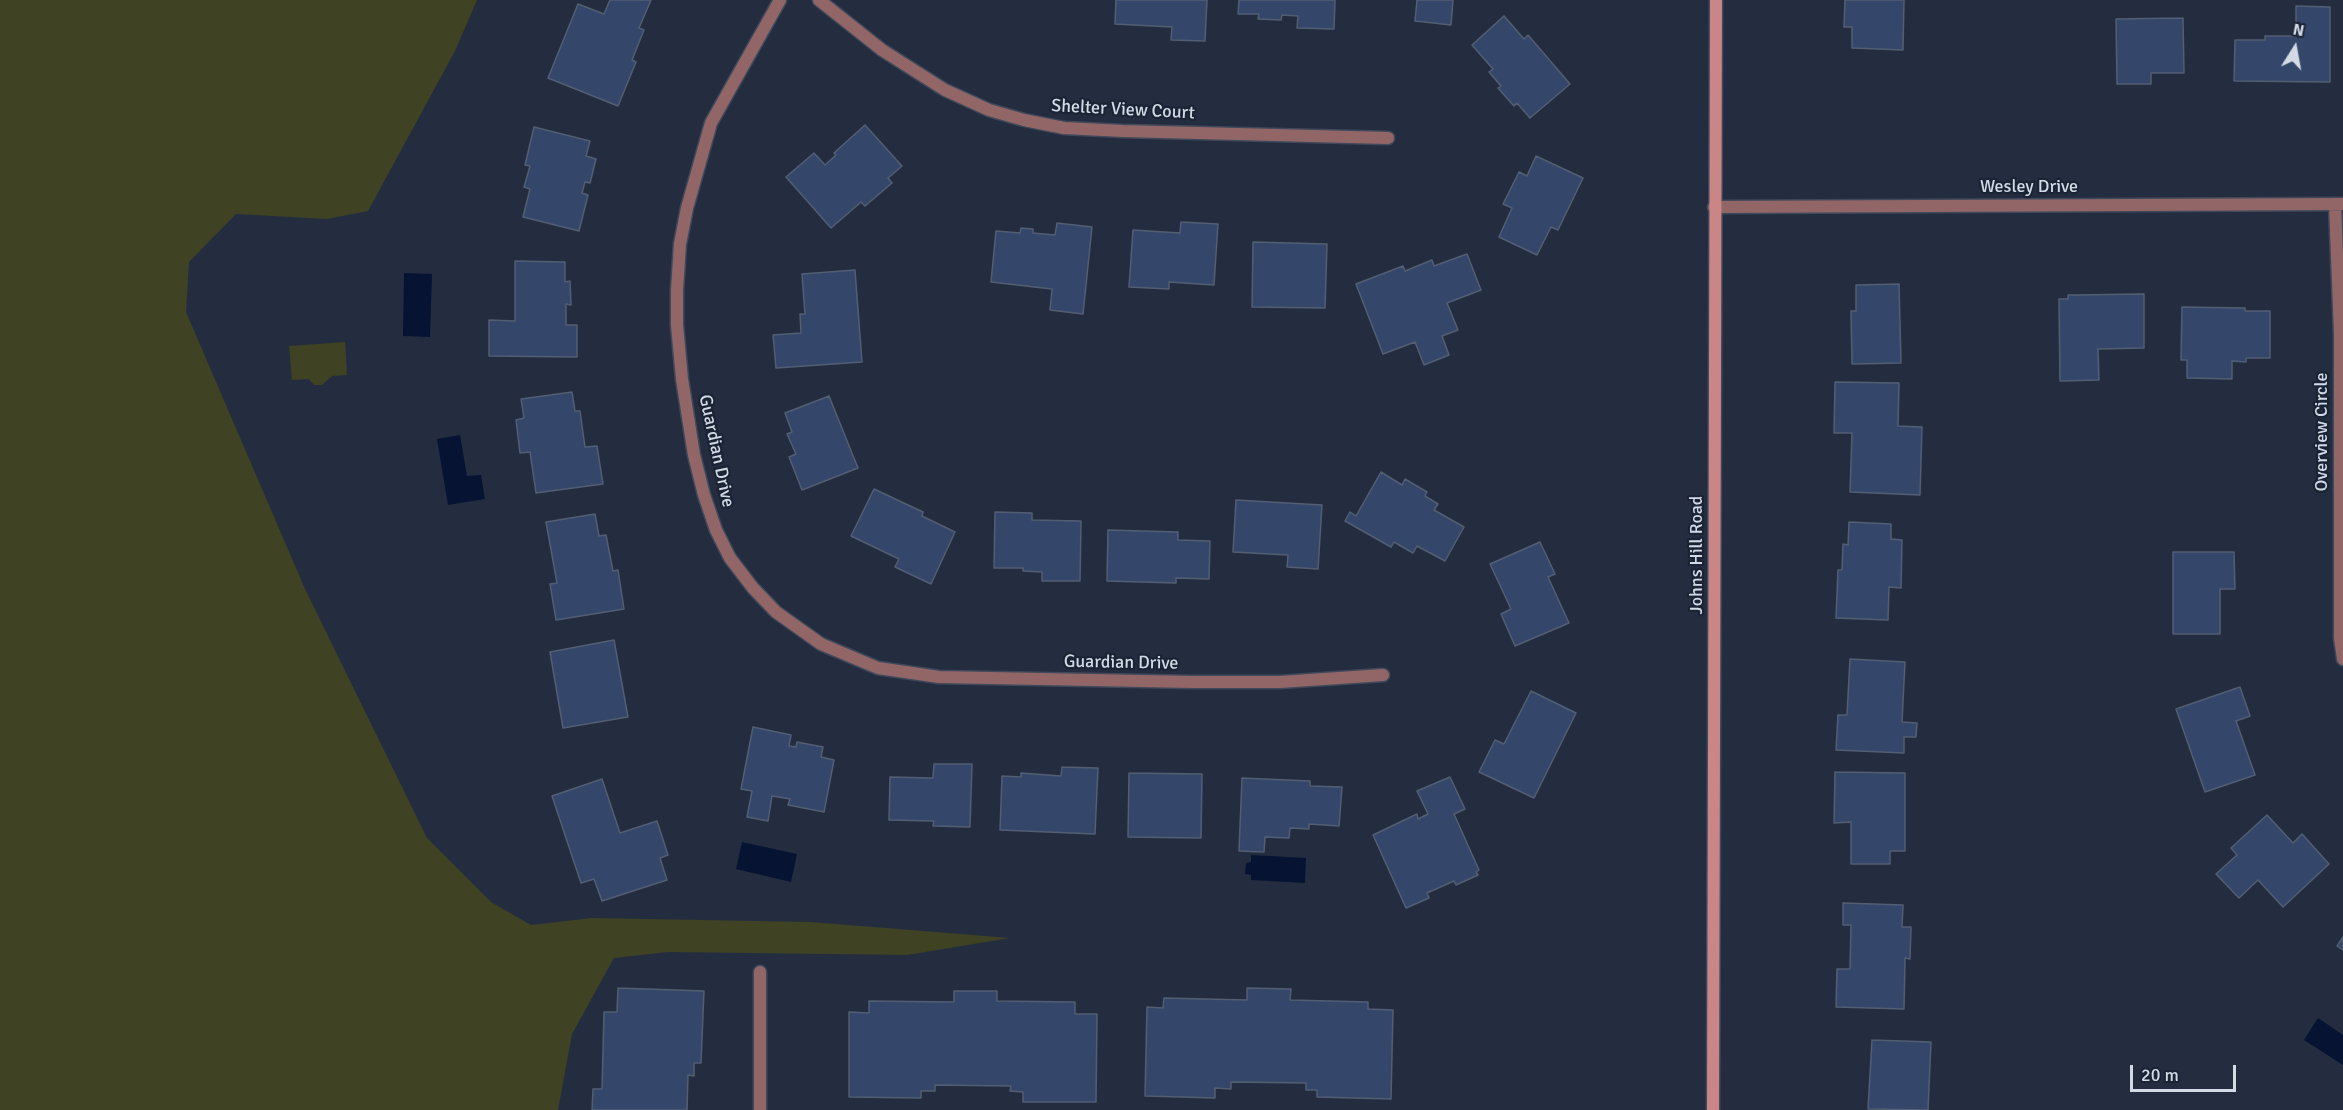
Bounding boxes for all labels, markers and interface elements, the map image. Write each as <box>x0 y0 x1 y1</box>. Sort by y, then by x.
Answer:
north arrow <box>2265 18 2325 78</box>
text: N <box>2291 19 2306 41</box>
street label: Shelter View Court <box>1051 95 1195 125</box>
street label: Wesley Drive <box>1980 176 2078 198</box>
street label: Overview Circle <box>2311 372 2333 492</box>
street label: Guardian Drive <box>694 393 738 509</box>
street label: Johns Hill Road <box>1686 496 1708 614</box>
street label: Guardian Drive <box>1064 651 1178 675</box>
scale bar <box>2133 1053 2240 1091</box>
text: 20 m <box>2141 1064 2179 1086</box>

